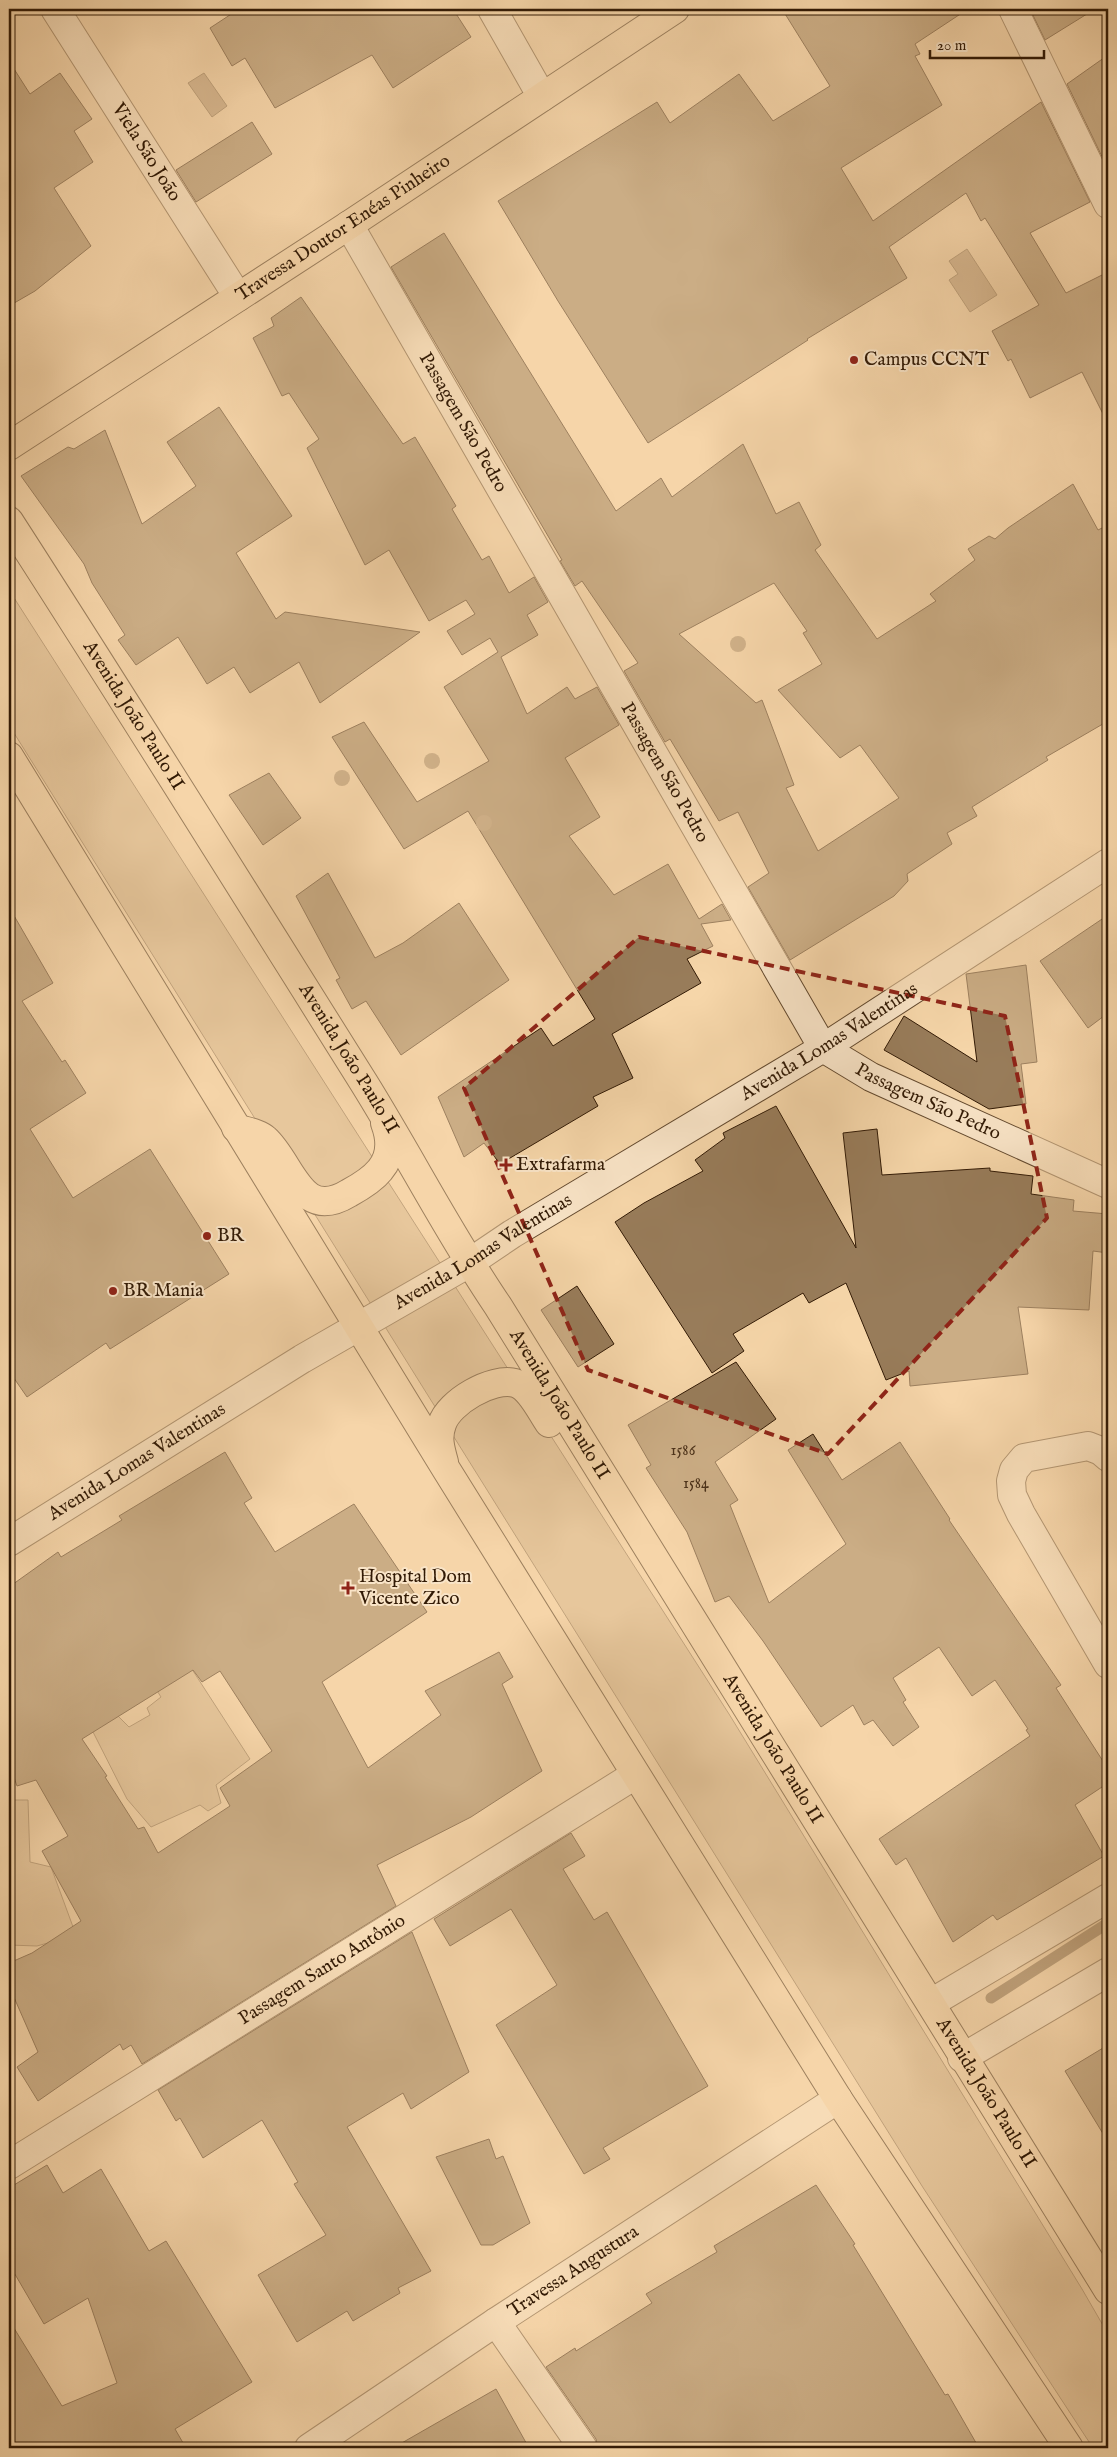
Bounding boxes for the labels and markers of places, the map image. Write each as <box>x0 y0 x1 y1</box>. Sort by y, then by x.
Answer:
place label: Campus CCNT <box>864 348 989 372</box>
marker: Campus CCNT <box>848 354 860 366</box>
place label: Extrafarma <box>516 1153 606 1177</box>
marker: Extrafarma <box>500 1159 512 1171</box>
place label: BR <box>217 1224 244 1248</box>
marker: BR <box>201 1230 213 1242</box>
place label: BR Mania <box>123 1279 204 1303</box>
marker: BR Mania <box>107 1285 119 1297</box>
place label: Hospital Dom Vicente Zico <box>358 1565 472 1611</box>
marker: Hospital Dom Vicente Zico <box>341 1581 355 1595</box>

